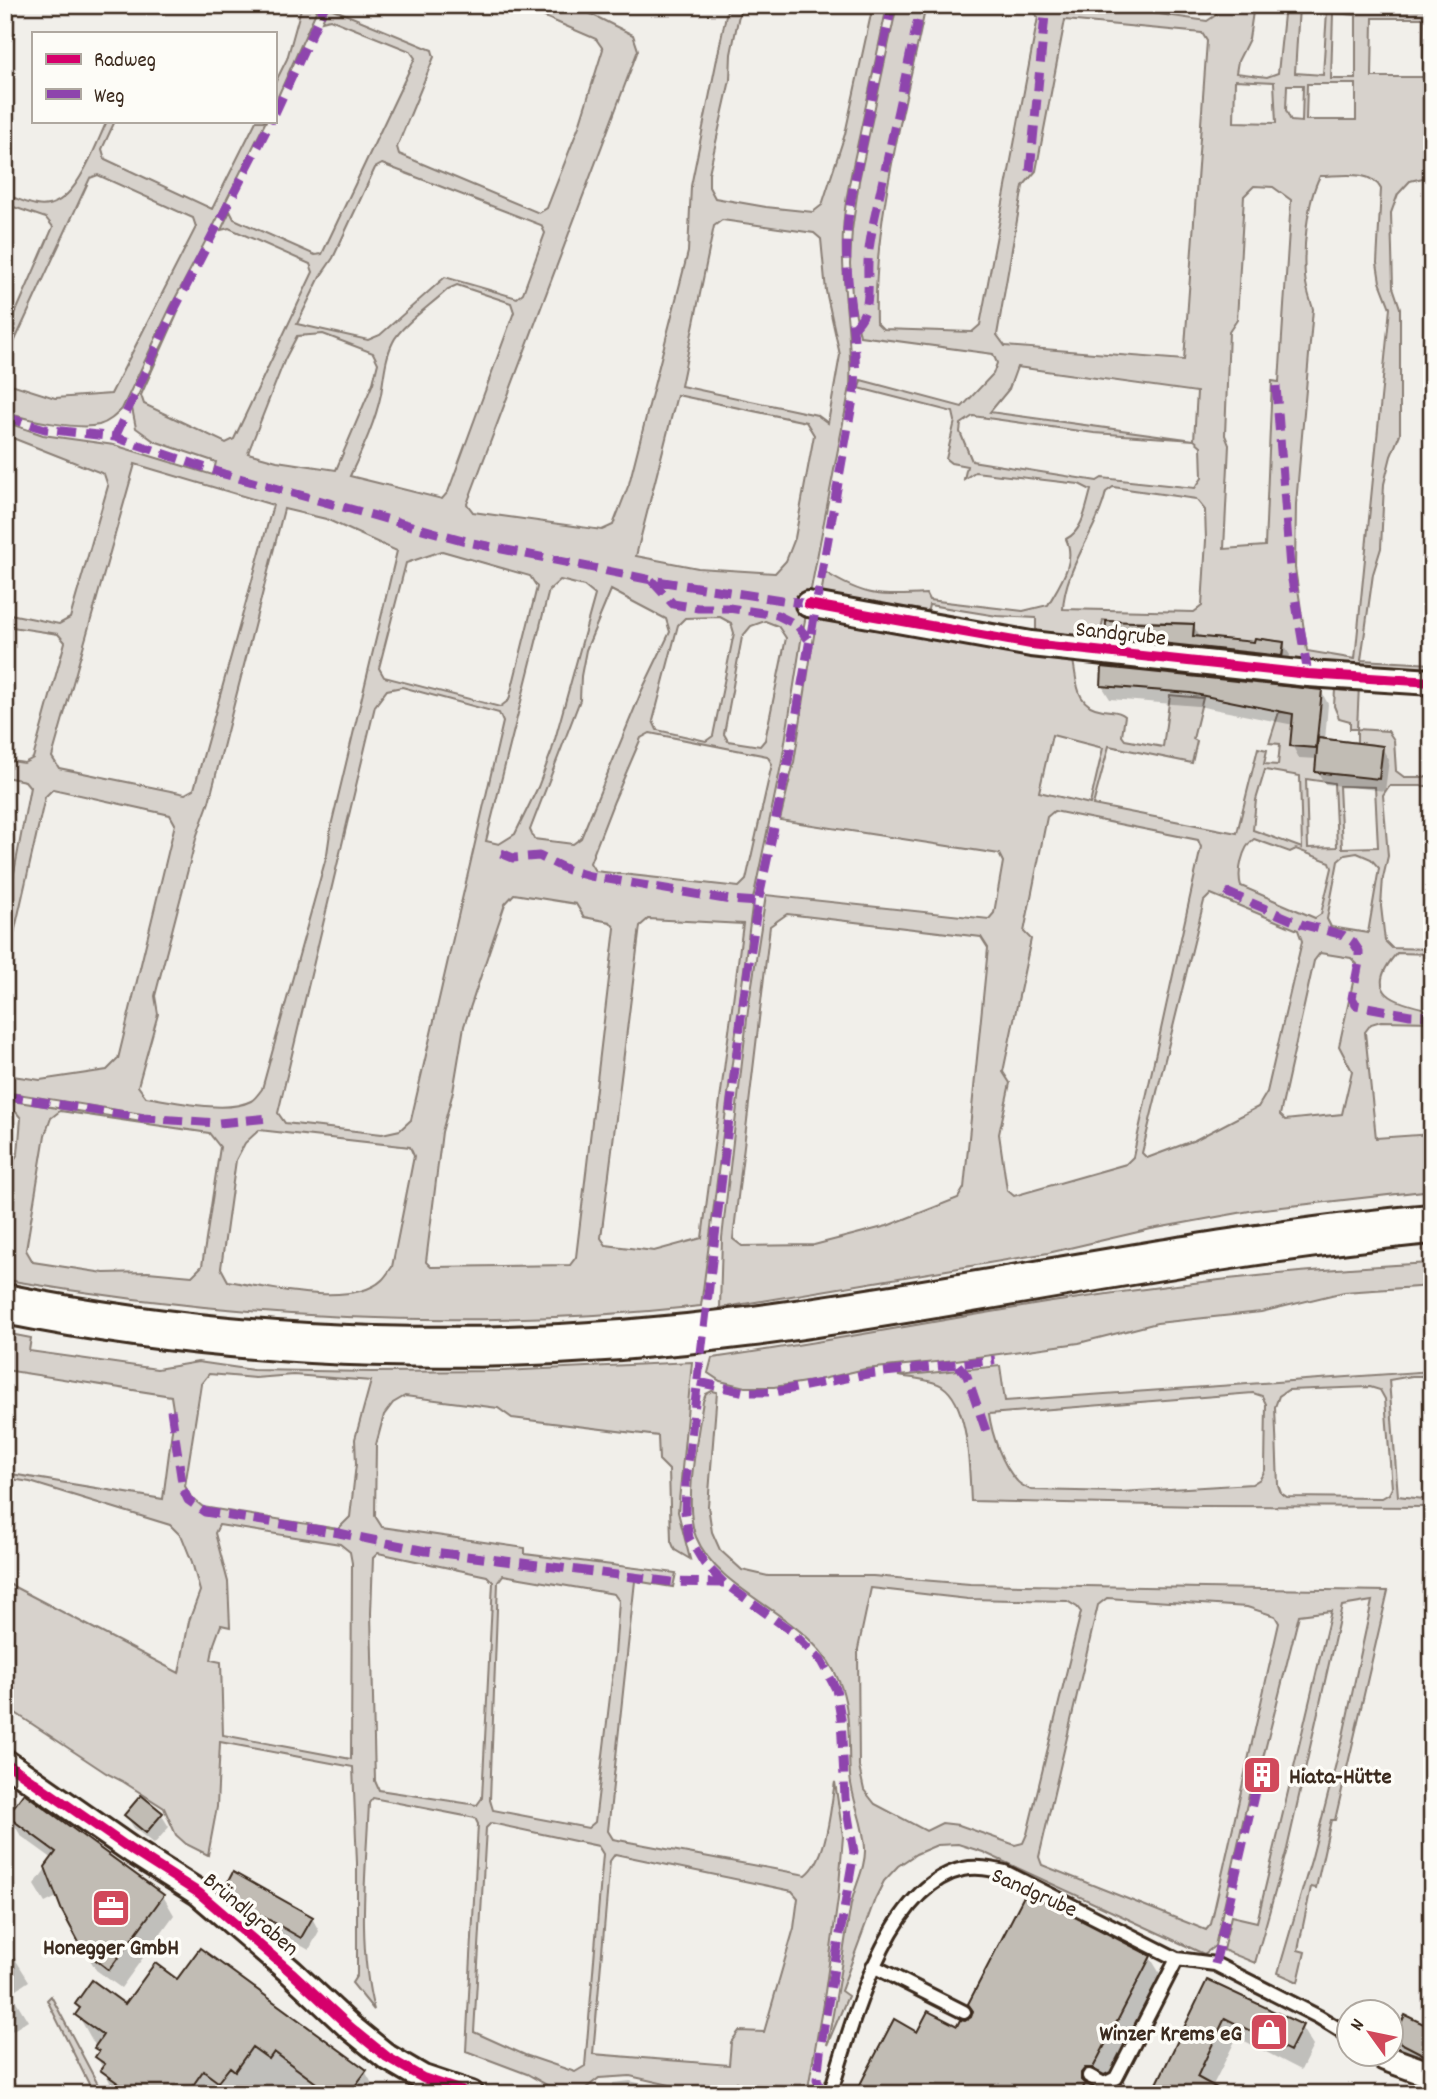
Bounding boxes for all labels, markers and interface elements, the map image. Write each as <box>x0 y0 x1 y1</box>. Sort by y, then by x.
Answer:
legend <box>32 32 276 122</box>
text: Radweg <box>94 47 156 77</box>
text: Weg <box>94 83 125 113</box>
street label: Sandgrube <box>1074 614 1168 657</box>
building icon: Hiata-Hütte <box>1241 1754 1283 1796</box>
place label: Hiata-Hütte <box>1289 1762 1392 1795</box>
street label: Sandgrube <box>985 1861 1082 1928</box>
street label: Bründlgraben <box>195 1866 305 1966</box>
office icon: Honegger GmbH <box>90 1887 132 1929</box>
place label: Honegger GmbH <box>43 1933 179 1966</box>
north arrow <box>1336 1997 1406 2068</box>
shop icon: Winzer Krems eG <box>1248 2011 1290 2053</box>
text: N <box>1345 2014 1373 2037</box>
place label: Winzer Krems eG <box>1100 2019 1242 2052</box>

